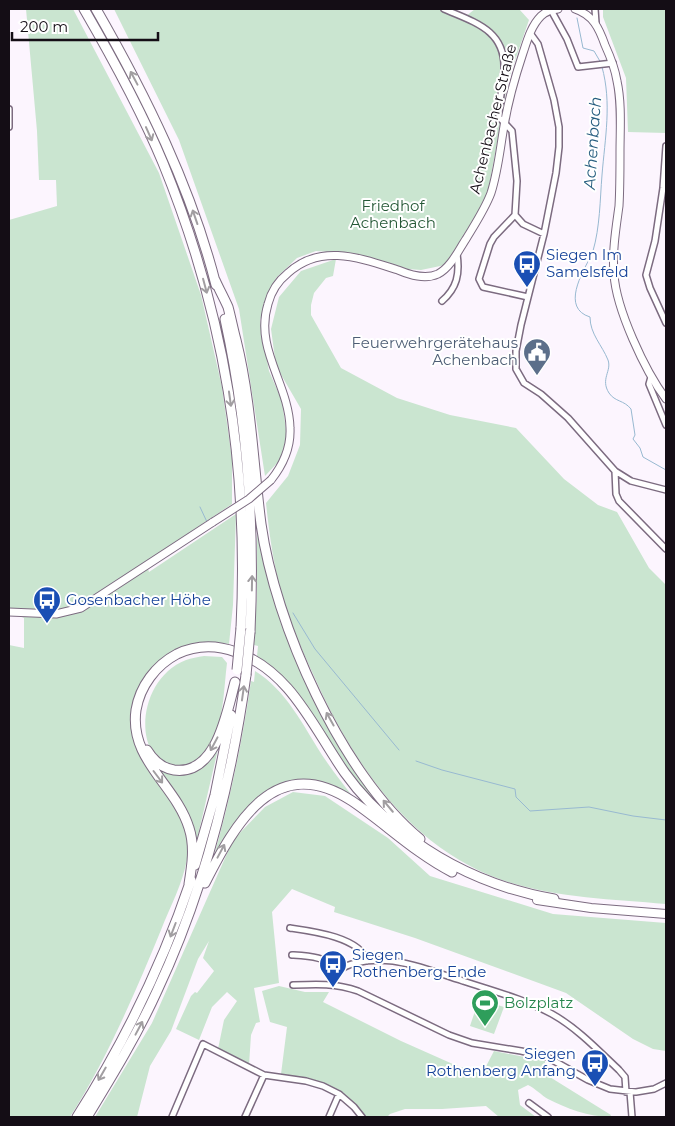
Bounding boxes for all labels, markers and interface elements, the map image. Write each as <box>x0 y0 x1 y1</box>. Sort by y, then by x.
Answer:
scale bar <box>12 10 159 42</box>
text: 200 m <box>20 17 68 36</box>
street label: Achenbacher Straße <box>465 42 520 196</box>
one-way arrow <box>128 71 138 86</box>
water label: Achenbach <box>580 96 605 191</box>
one-way arrow <box>145 126 155 141</box>
park label: Friedhof Achenbach <box>350 196 436 232</box>
one-way arrow <box>189 209 199 225</box>
place label: Siegen Im Samelsfeld <box>546 245 629 281</box>
bus stop icon: Siegen Im Samelsfeld <box>512 249 542 288</box>
one-way arrow <box>201 278 211 294</box>
place label: Feuerwehrgerätehaus Achenbach <box>351 333 518 369</box>
public building icon: Feuerwehrgerätehaus Achenbach <box>522 337 552 376</box>
one-way arrow <box>225 391 235 407</box>
one-way arrow <box>247 575 257 592</box>
bus stop icon: Gosenbacher Höhe <box>32 585 62 624</box>
place label: Gosenbacher Höhe <box>66 590 211 609</box>
one-way arrow <box>238 685 248 701</box>
one-way arrow <box>325 712 334 727</box>
one-way arrow <box>209 737 219 752</box>
one-way arrow <box>153 770 164 783</box>
one-way arrow <box>382 800 394 813</box>
one-way arrow <box>216 843 226 858</box>
one-way arrow <box>167 922 177 937</box>
place label: Siegen Rothenberg Ende <box>352 945 486 981</box>
bus stop icon: Siegen Rothenberg Ende <box>318 949 348 988</box>
sports icon: Bolzplatz <box>470 988 500 1027</box>
place label: Bolzplatz <box>504 993 574 1012</box>
one-way arrow <box>134 1020 144 1035</box>
place label: Siegen Rothenberg Anfang <box>426 1044 576 1080</box>
bus stop icon: Siegen Rothenberg Anfang <box>580 1048 610 1087</box>
one-way arrow <box>97 1066 107 1080</box>

